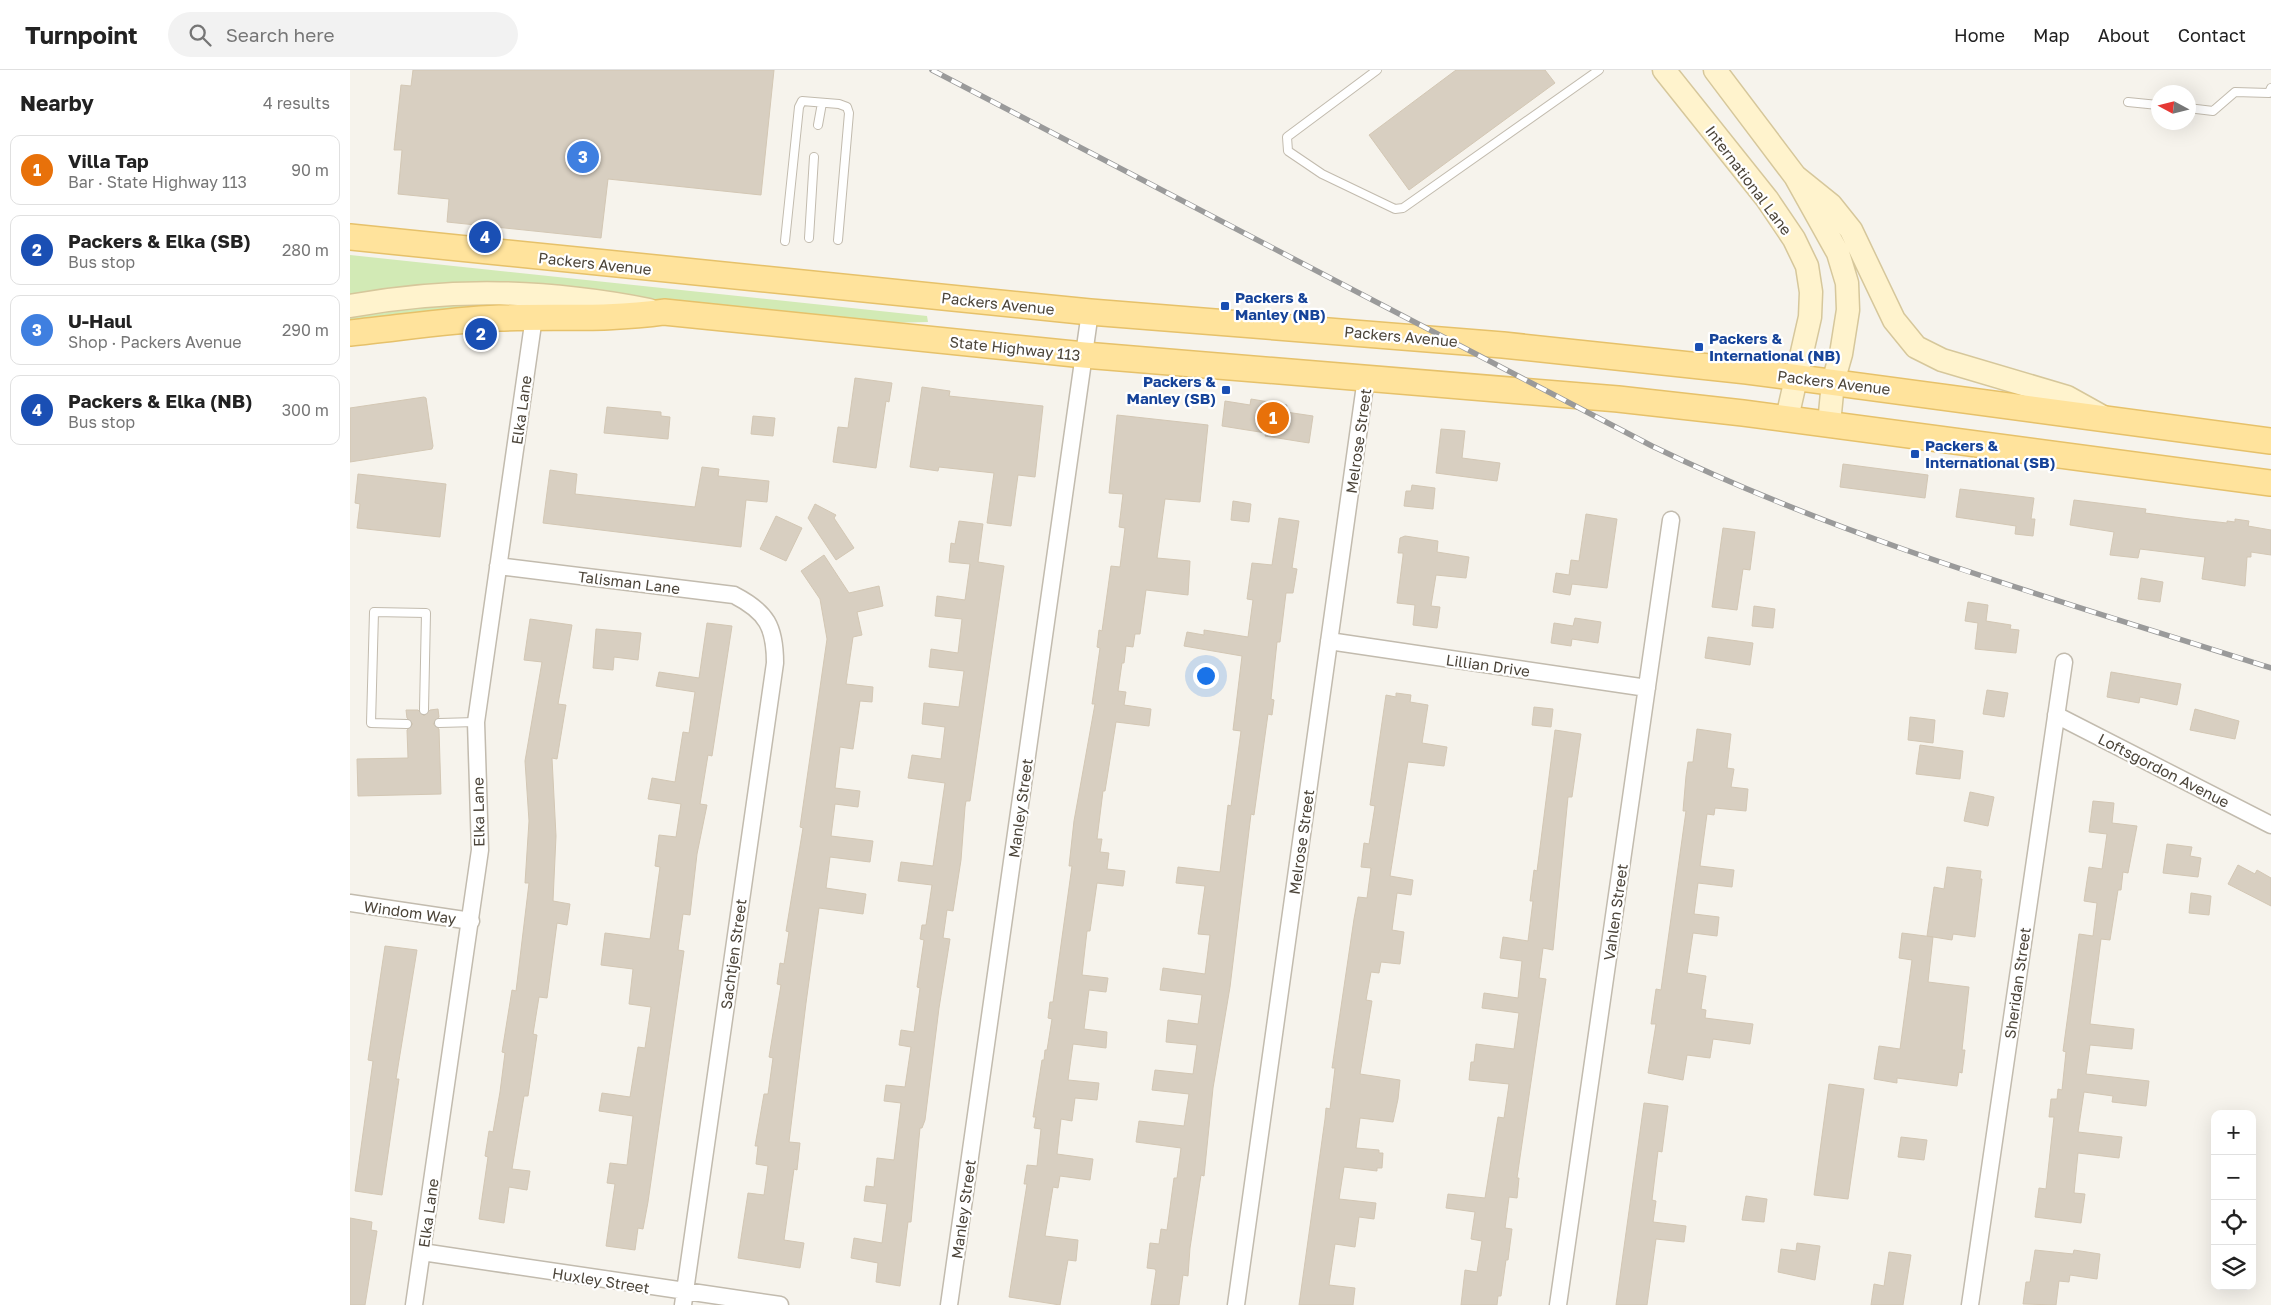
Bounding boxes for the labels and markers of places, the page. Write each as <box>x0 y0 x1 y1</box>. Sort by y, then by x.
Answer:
pin: 3 <box>567 138 599 176</box>
pin: 4 <box>469 218 501 256</box>
place label: Packers & Manley (NB) <box>1235 288 1326 323</box>
marker: Packers & Manley (NB) <box>1219 300 1231 312</box>
pin: 2 <box>465 315 497 353</box>
place label: Packers & International (NB) <box>1709 329 1841 364</box>
marker: Packers & International (NB) <box>1693 341 1705 353</box>
place label: Packers & Manley (SB) <box>1127 372 1216 407</box>
marker: Packers & Manley (SB) <box>1220 384 1232 396</box>
pin: 1 <box>1257 399 1289 437</box>
place label: Packers & International (SB) <box>1925 436 2055 471</box>
marker: Packers & International (SB) <box>1909 448 1921 460</box>

